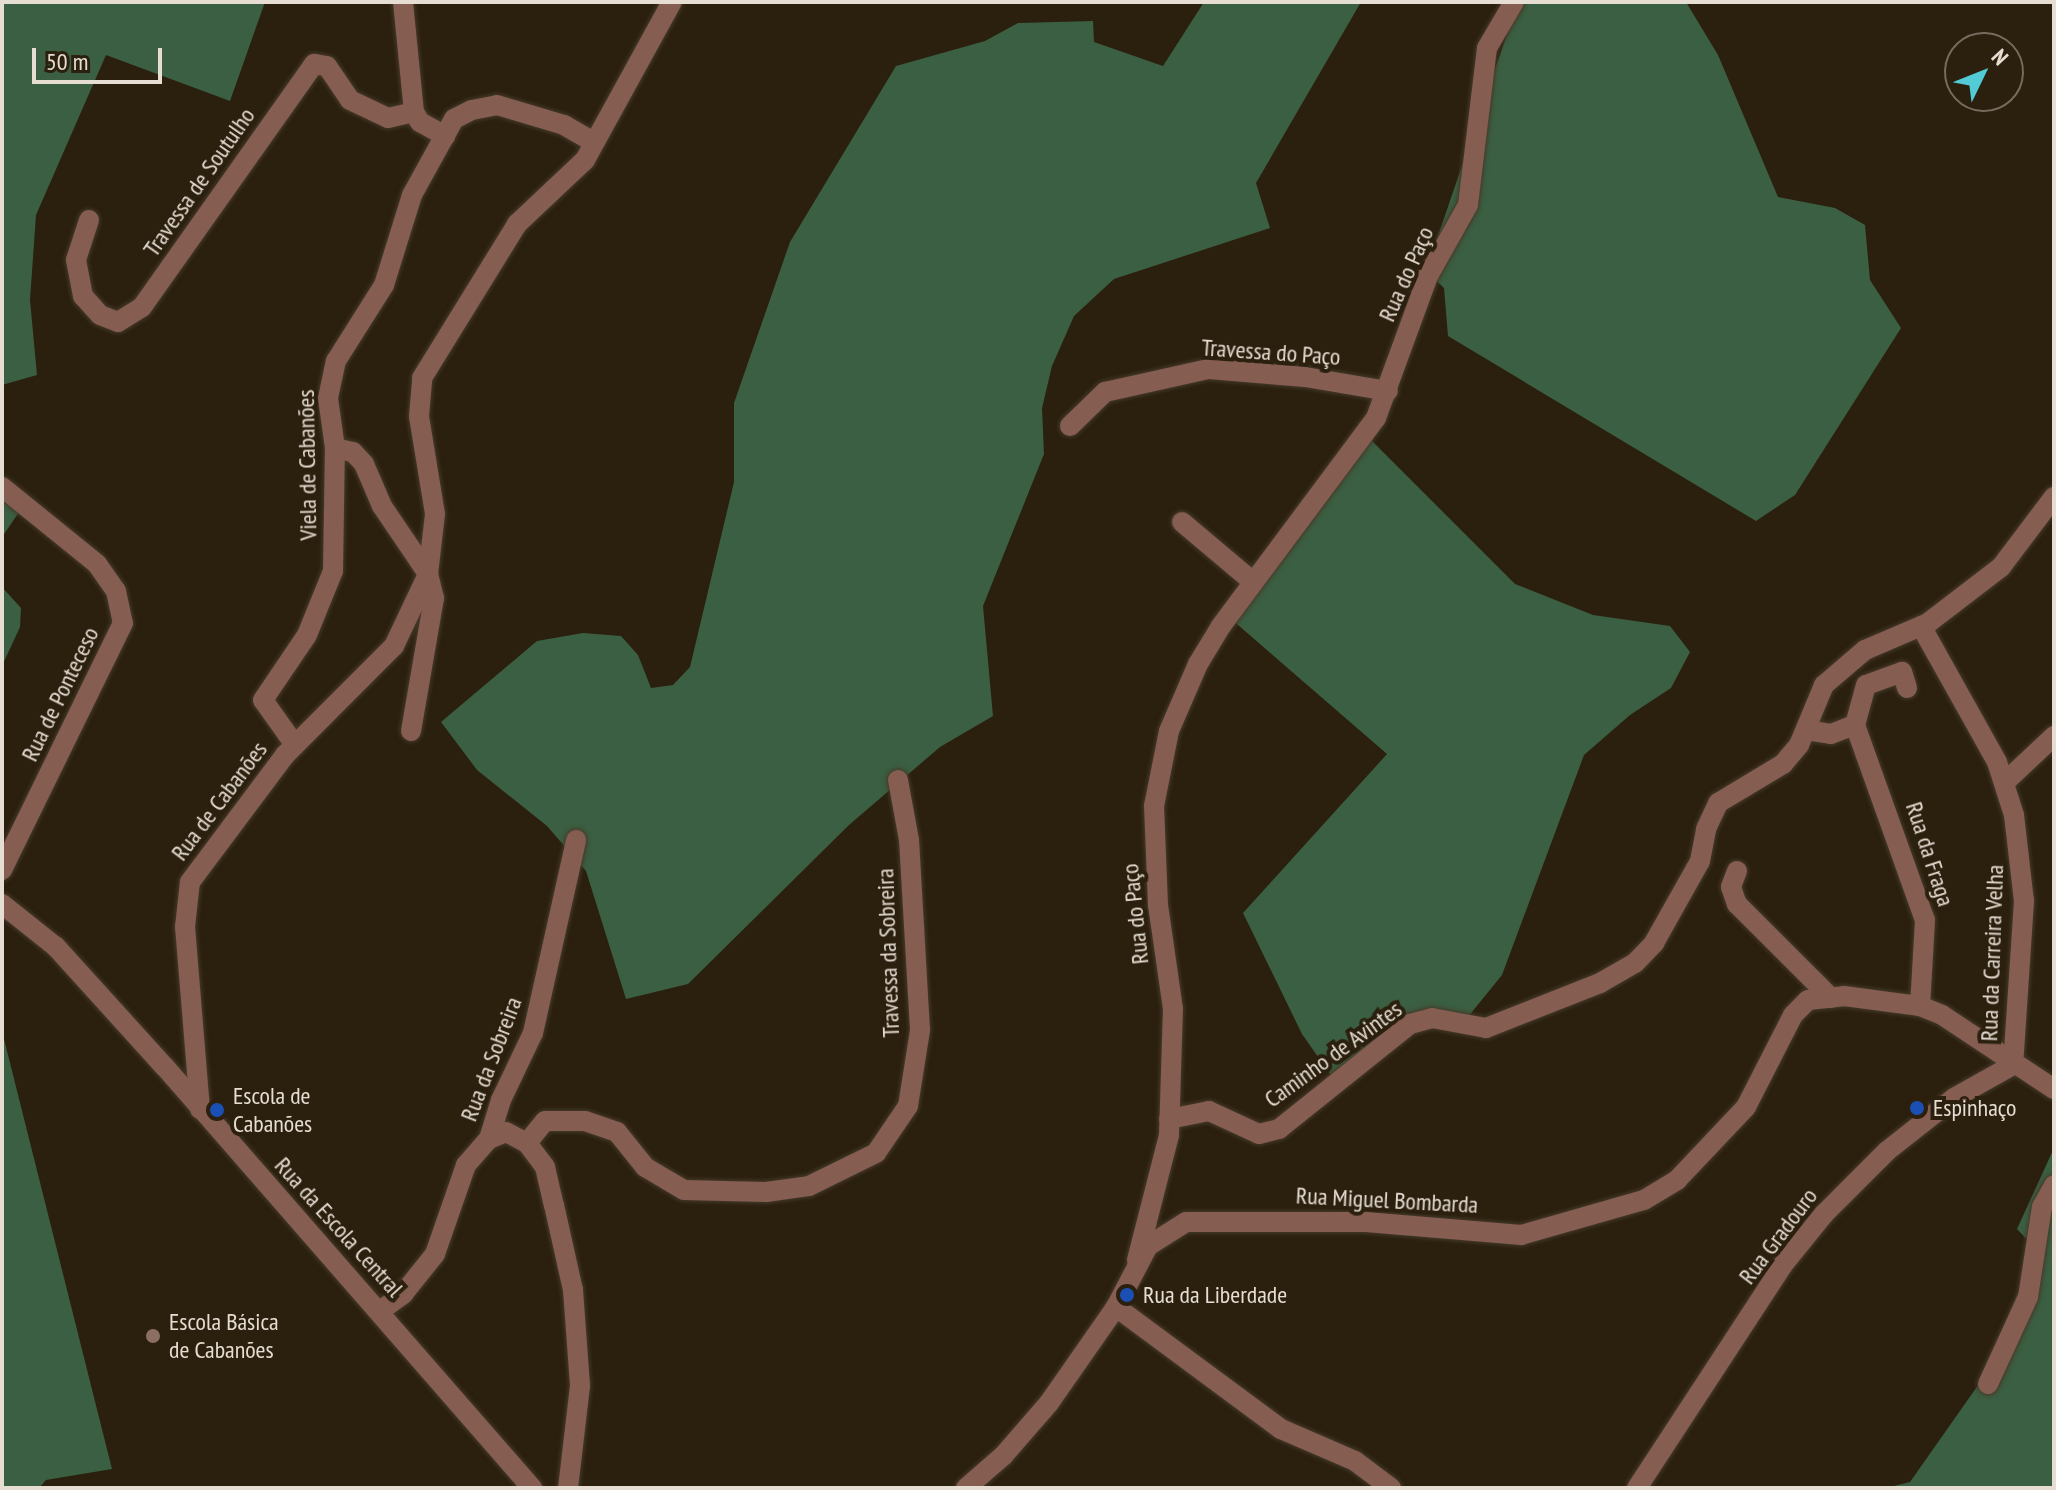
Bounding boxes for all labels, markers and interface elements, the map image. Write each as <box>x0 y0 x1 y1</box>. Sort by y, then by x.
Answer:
scale bar <box>36 32 166 82</box>
north arrow <box>1944 32 2024 112</box>
text: N <box>1986 43 2014 71</box>
text: 50 m <box>46 46 88 77</box>
street label: Travessa de Soutulho <box>137 102 261 262</box>
street label: Rua do Paço <box>1372 222 1440 326</box>
street label: Travessa do Paço <box>1201 333 1341 371</box>
street label: Viela de Cabanões <box>291 389 323 541</box>
street label: Rua de Ponteceso <box>15 622 105 766</box>
street label: Rua de Cabanões <box>165 736 273 866</box>
street label: Rua da Fraga <box>1900 798 1960 910</box>
street label: Rua do Paço <box>1115 862 1155 966</box>
street label: Rua da Carreira Velha <box>1975 864 2009 1042</box>
street label: Travessa da Sobreira <box>871 868 905 1038</box>
street label: Rua da Sobreira <box>454 993 528 1125</box>
street label: Caminho de Avintes <box>1259 994 1407 1114</box>
place label: Escola de Cabanões <box>233 1082 312 1138</box>
place label: Espinhaço <box>1933 1094 2016 1122</box>
marker: Espinhaço <box>1908 1099 1926 1117</box>
marker: Escola de Cabanões <box>208 1101 226 1119</box>
street label: Rua da Escola Central <box>269 1151 409 1303</box>
street label: Rua Miguel Bombarda <box>1295 1181 1479 1219</box>
street label: Rua Gradouro <box>1733 1182 1823 1290</box>
place label: Rua da Liberdade <box>1143 1281 1287 1309</box>
marker: Rua da Liberdade <box>1118 1286 1136 1304</box>
place label: Escola Básica de Cabanões <box>169 1308 279 1364</box>
marker: Escola Básica de Cabanões <box>144 1327 162 1345</box>

